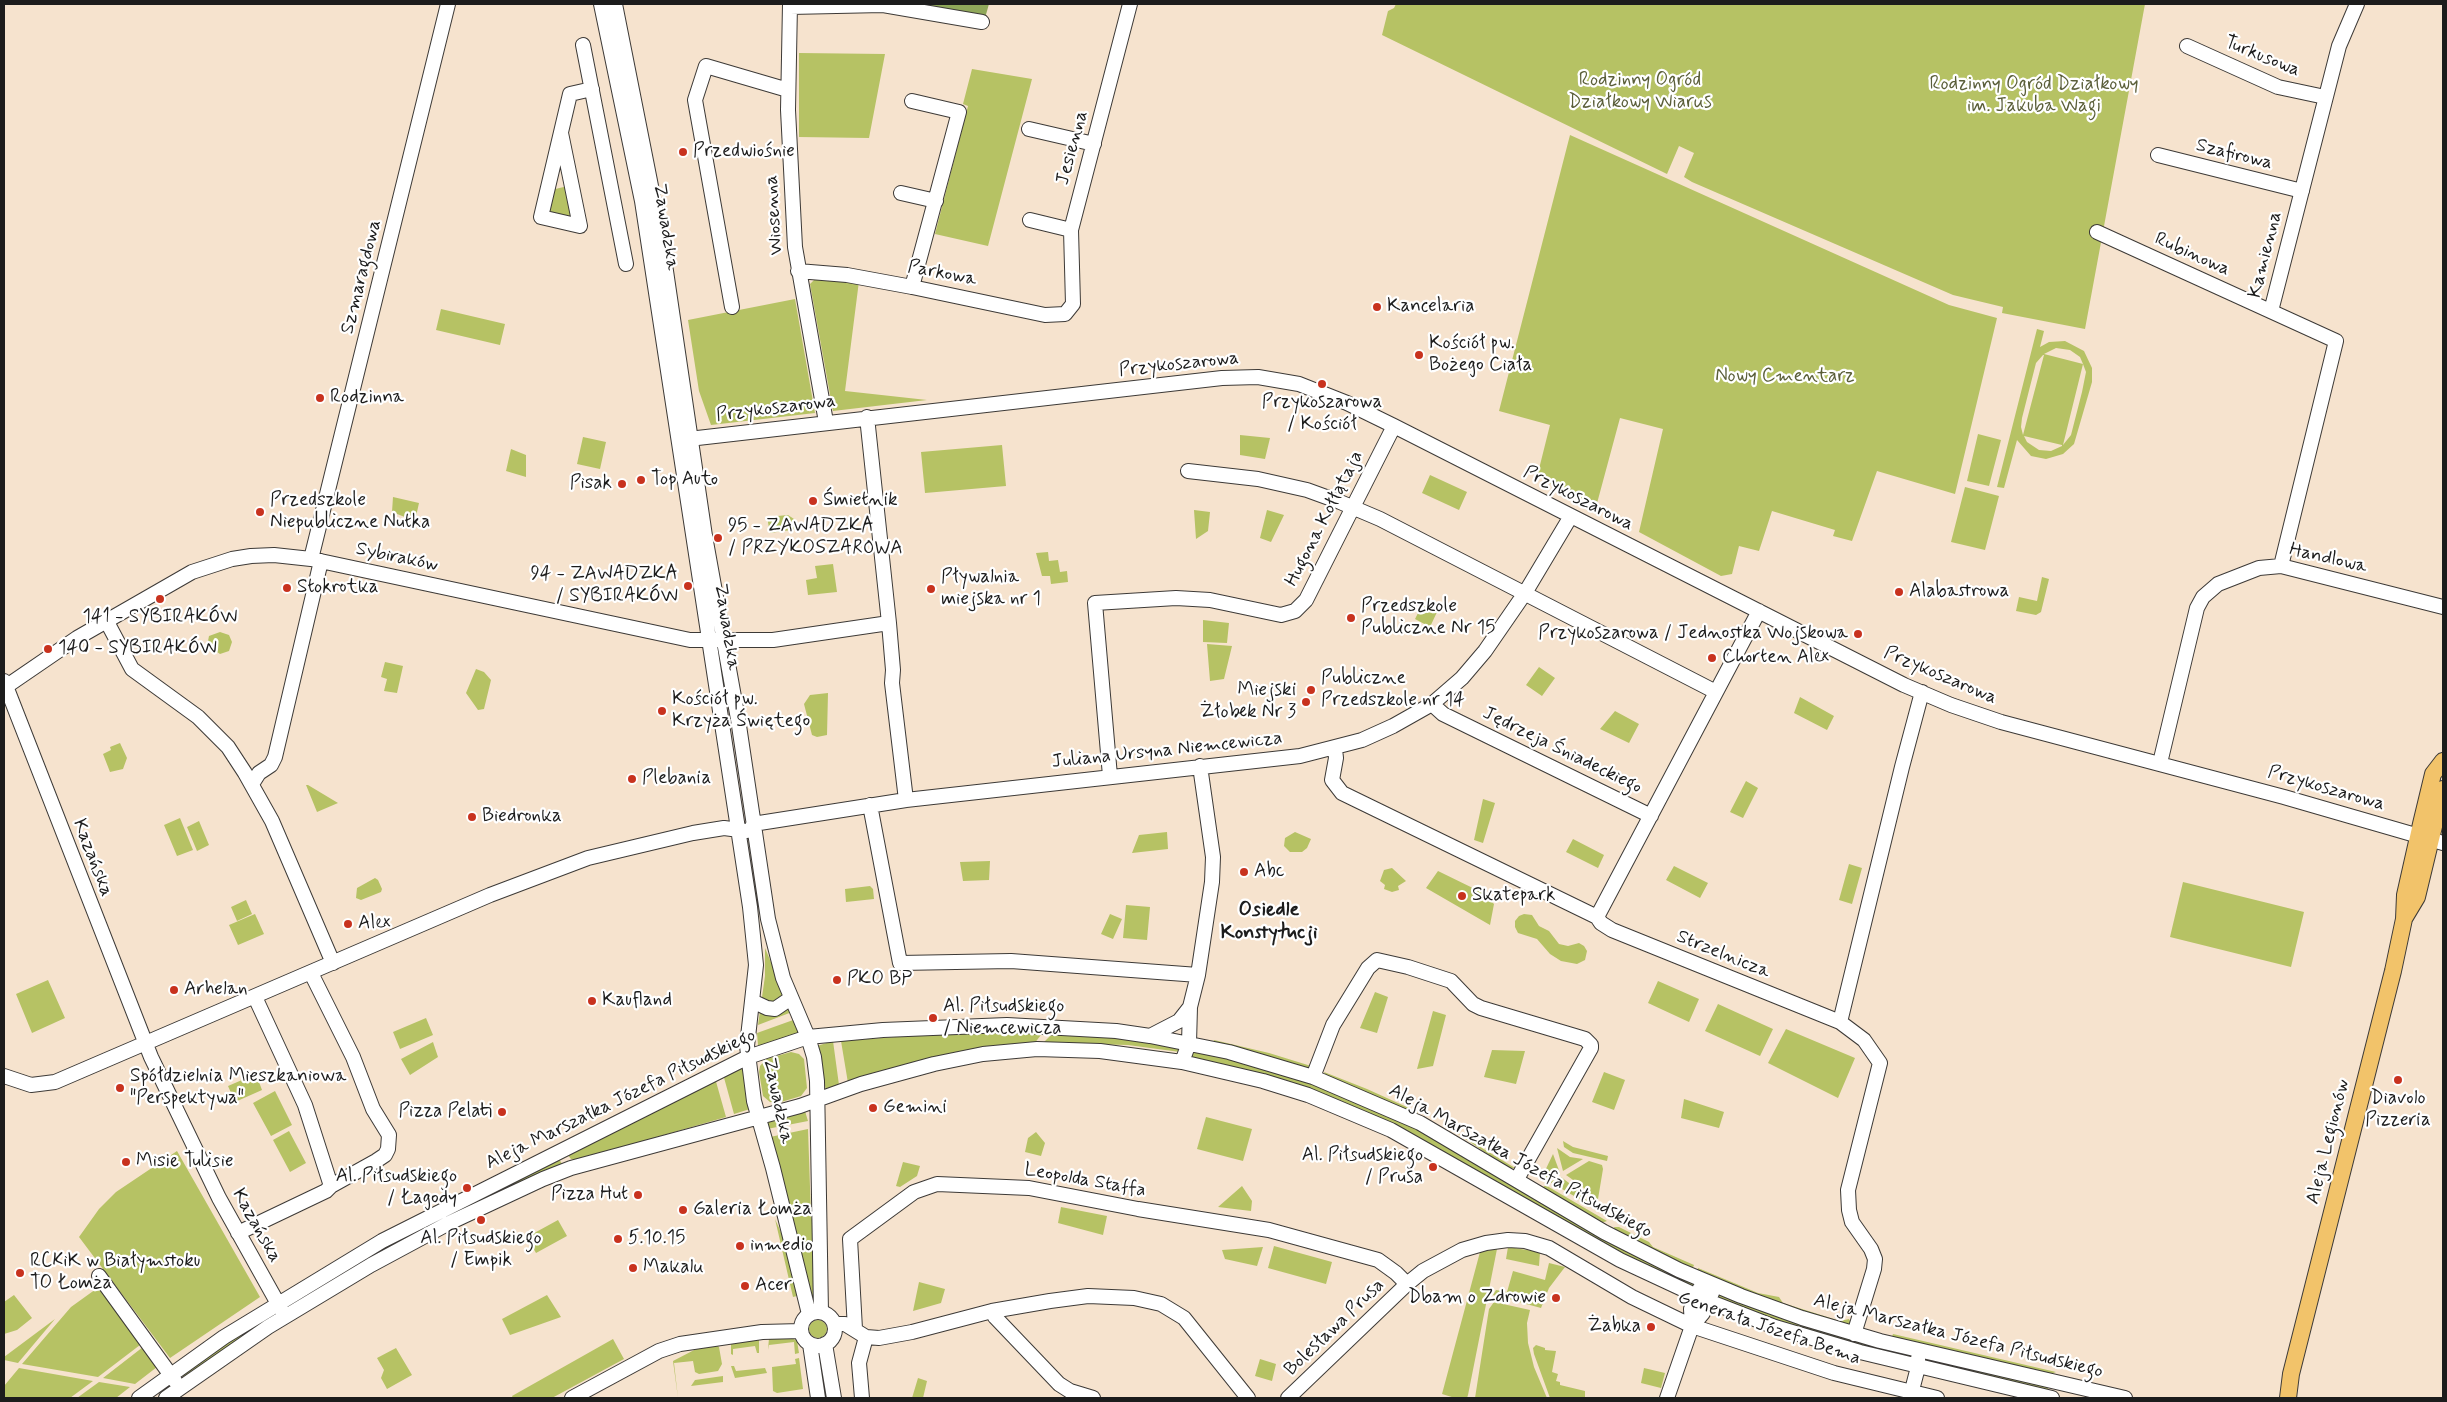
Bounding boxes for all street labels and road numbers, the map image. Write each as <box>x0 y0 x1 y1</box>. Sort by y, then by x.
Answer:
street label: Turkusowa <box>2221 32 2303 82</box>
street label: Jesienna <box>1052 108 1094 188</box>
street label: Szafirowa <box>2193 135 2275 175</box>
street label: Wiosenna <box>761 174 789 256</box>
street label: Zawadzka <box>647 182 683 272</box>
street label: Kamienna <box>2244 209 2288 301</box>
street label: Szmaragdowa <box>337 217 387 337</box>
street label: Rubinowa <box>2151 228 2233 282</box>
street label: Parkowa <box>906 256 978 292</box>
street label: Przykoszarowa <box>1118 347 1240 383</box>
street label: Przykoszarowa <box>715 390 837 428</box>
street label: Hugona Kołłątaja <box>1281 447 1369 591</box>
street label: Przykoszarowa <box>1519 461 1637 537</box>
street label: Sybiraków <box>354 538 440 578</box>
street label: Handlowa <box>2287 539 2369 579</box>
street label: Zawadzka <box>708 582 744 672</box>
street label: Przykoszarowa <box>1880 642 2000 710</box>
street label: Jędrzeja Śniadeckiego <box>1479 702 1645 800</box>
street label: Juliana Ursyna Niemcewicza <box>1051 728 1283 774</box>
street label: Przykoszarowa <box>2265 761 2387 817</box>
street label: Kazańska <box>67 816 117 900</box>
street label: Strzelnicza <box>1673 926 1773 984</box>
street label: Aleja Marszałka Józefa Piłsudskiego <box>482 1025 760 1175</box>
street label: Zawadzka <box>757 1056 797 1146</box>
street label: Aleja Legionów <box>2302 1077 2356 1207</box>
street label: Aleja Marszałka Józefa Piłsudskiego <box>1384 1080 1656 1244</box>
street label: Leopolda Staffa <box>1022 1159 1148 1203</box>
street label: Kazańska <box>226 1185 286 1267</box>
street label: Bolesława Prusa <box>1280 1275 1390 1381</box>
street label: Generała Józefa Bema <box>1675 1287 1863 1371</box>
street label: Aleja Marszałka Józefa Piłsudskiego <box>1811 1290 2105 1384</box>

